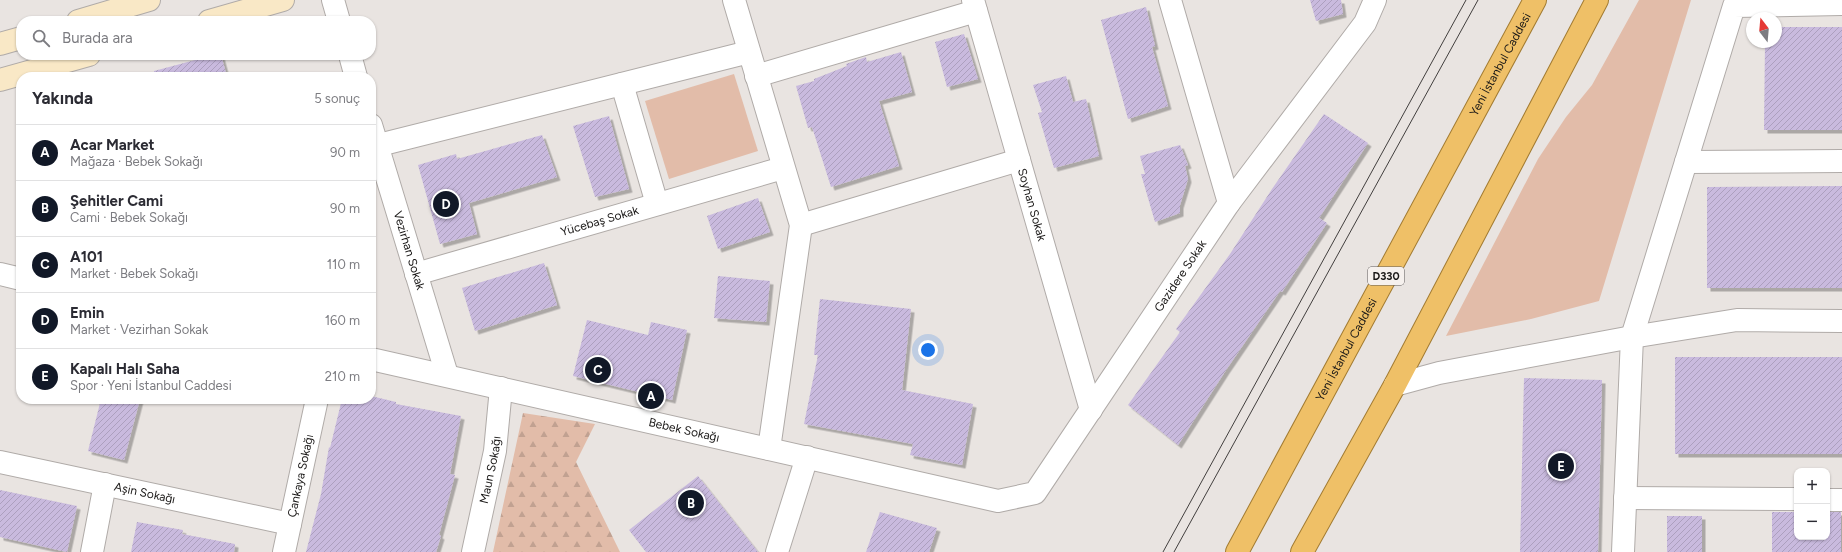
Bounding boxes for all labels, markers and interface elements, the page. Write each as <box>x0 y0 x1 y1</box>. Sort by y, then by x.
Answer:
street label: Yeni İstanbul Caddesi <box>1467 11 1534 118</box>
north arrow <box>1746 12 1782 48</box>
search box <box>16 16 376 60</box>
icon: search <box>30 27 52 49</box>
text: Burada ara <box>62 29 133 47</box>
text: Yakında <box>32 88 93 108</box>
text: 5 sonuç <box>314 91 360 106</box>
text: Acar Market <box>70 136 155 154</box>
text: A <box>40 145 50 160</box>
text: 90 m <box>330 145 360 160</box>
text: Mağaza · Bebek Sokağı <box>70 154 203 169</box>
street label: Soyhan Sokak <box>1015 167 1049 243</box>
pin: D <box>433 189 459 219</box>
text: Şehitler Cami <box>70 192 163 210</box>
text: B <box>41 201 49 216</box>
text: 90 m <box>330 201 360 216</box>
street label: Yücebaş Sokak <box>559 203 640 239</box>
street label: Vezirhan Sokak <box>391 209 428 292</box>
text: Cami · Bebek Sokağı <box>70 210 188 225</box>
street label: Gazidere Sokak <box>1151 237 1209 314</box>
text: A101 <box>70 248 103 266</box>
text: C <box>40 257 50 272</box>
text: 110 m <box>327 257 360 272</box>
text: Market · Bebek Sokağı <box>70 266 198 281</box>
road number: D330 <box>1368 267 1404 285</box>
street label: Yeni İstanbul Caddesi <box>1313 296 1380 404</box>
text: Emin <box>70 304 104 322</box>
text: D <box>40 313 50 328</box>
text: 160 m <box>325 313 360 328</box>
text: Market · Vezirhan Sokak <box>70 322 208 337</box>
your location <box>918 340 938 360</box>
pin: C <box>585 355 611 385</box>
text: Kapalı Halı Saha <box>70 360 180 378</box>
text: E <box>41 369 49 384</box>
text: 210 m <box>325 369 360 384</box>
text: Spor · Yeni İstanbul Caddesi <box>70 378 232 393</box>
pin: A <box>638 381 664 411</box>
street label: Bebek Sokağı <box>647 415 721 445</box>
street label: Çankaya Sokağı <box>285 433 316 519</box>
street label: Maun Sokağı <box>477 435 503 505</box>
pin: E <box>1548 451 1574 481</box>
map controls <box>1794 468 1830 540</box>
button: + <box>1794 468 1830 504</box>
street label: Aşin Sokağı <box>113 480 177 506</box>
pin: B <box>678 488 704 518</box>
button: − <box>1794 504 1830 540</box>

